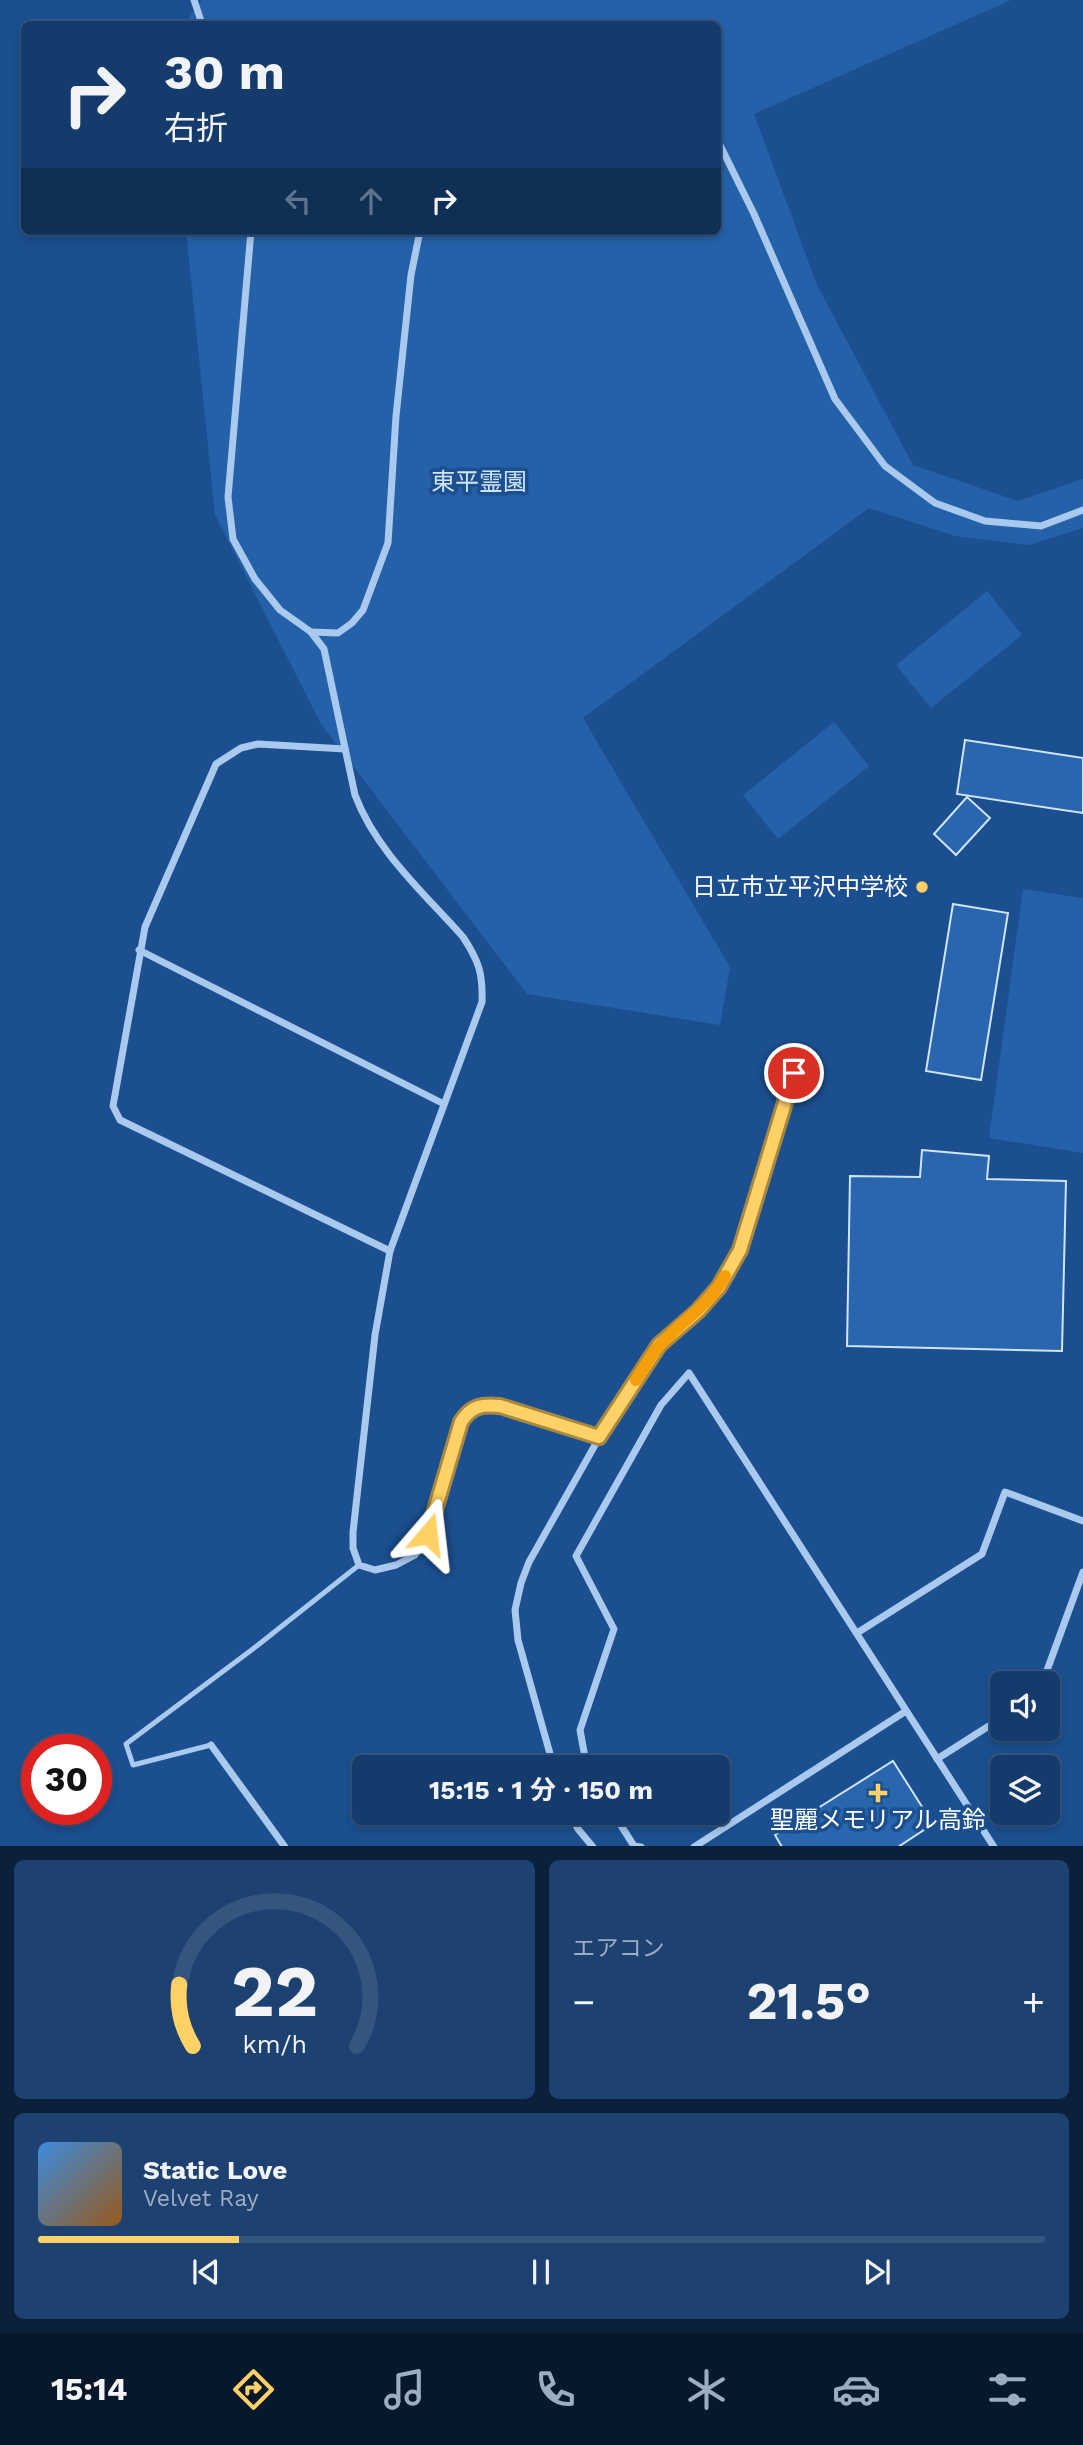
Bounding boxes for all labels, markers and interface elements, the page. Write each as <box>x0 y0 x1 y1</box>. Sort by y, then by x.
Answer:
text: 30 m <box>164 43 285 101</box>
icon: right <box>49 49 140 140</box>
text: 右折 <box>164 109 228 147</box>
icon: left <box>279 182 317 220</box>
icon: ahead <box>352 182 390 220</box>
icon: right <box>425 182 463 220</box>
park label: 東平霊園 <box>431 468 527 496</box>
place label: 日立市立平沢中学校 <box>692 873 908 901</box>
marker: 日立市立平沢中学校 <box>914 879 930 895</box>
pin <box>764 1043 824 1103</box>
icon: arrive <box>775 1054 813 1092</box>
position arrow <box>391 1497 465 1571</box>
map controls <box>990 1671 1060 1825</box>
button: sound <box>990 1671 1060 1741</box>
speed limit sign: 30 <box>21 1734 112 1825</box>
button: layers <box>990 1755 1060 1825</box>
text: 15:15 · 1 分 · 150 m <box>429 1775 653 1805</box>
marker: 聖麗メモリアル高鈴 <box>868 1783 888 1803</box>
place label: 聖麗メモリアル高鈴 <box>770 1806 986 1834</box>
text: エアコン <box>573 1935 665 1962</box>
text: 22 <box>231 1948 318 2034</box>
text: 21.5° <box>746 1971 871 2032</box>
text: − <box>573 1980 595 2024</box>
text: + <box>1022 1980 1045 2024</box>
text: km/h <box>242 2029 306 2058</box>
text: Static Love <box>143 2155 287 2185</box>
text: Velvet Ray <box>143 2185 259 2212</box>
icon: previous <box>187 2253 225 2291</box>
icon: pause <box>522 2253 560 2291</box>
icon: next <box>858 2253 896 2291</box>
icon: directions <box>229 2365 278 2414</box>
icon: music <box>380 2365 429 2414</box>
icon: phone <box>531 2365 580 2414</box>
icon: climate <box>682 2365 731 2414</box>
icon: car <box>832 2365 881 2414</box>
icon: filters <box>983 2365 1032 2414</box>
text: 15:14 <box>51 2370 127 2408</box>

